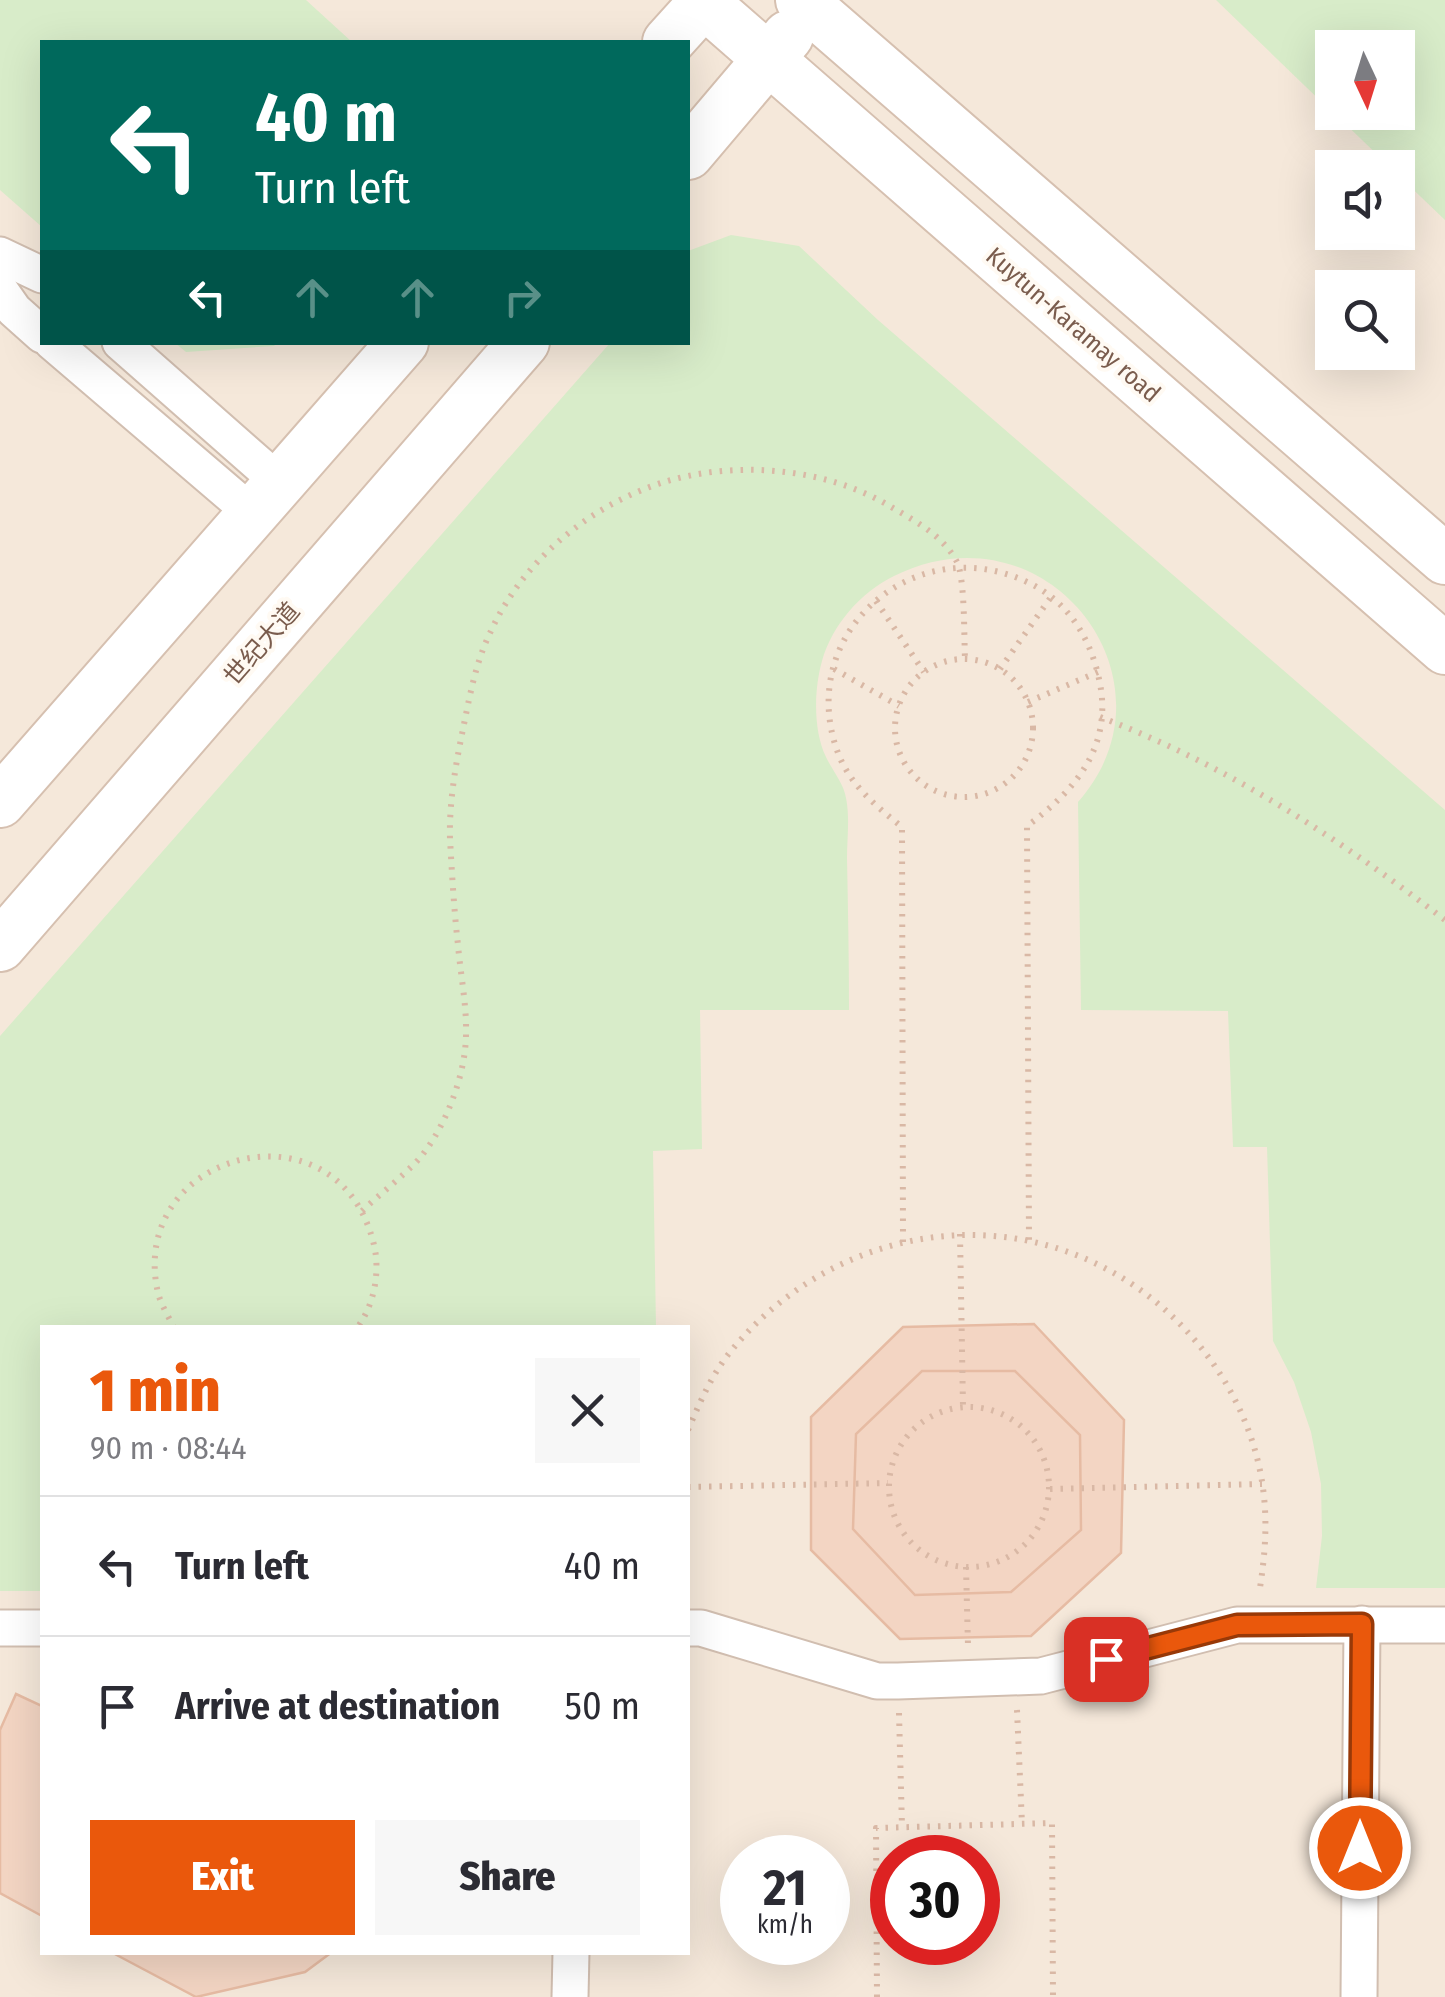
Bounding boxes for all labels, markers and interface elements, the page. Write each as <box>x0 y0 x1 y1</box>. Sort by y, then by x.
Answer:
north arrow <box>1315 30 1415 130</box>
map controls <box>1315 30 1415 370</box>
text: 40 m <box>255 76 397 160</box>
icon: left <box>90 80 220 210</box>
button: sound <box>1315 150 1415 250</box>
text: Turn left <box>255 161 410 215</box>
street label: Kuytun-Karamay road <box>980 241 1166 409</box>
icon: left <box>180 270 235 325</box>
icon: ahead <box>285 270 340 325</box>
icon: ahead <box>390 270 445 325</box>
icon: right <box>495 270 550 325</box>
button: search <box>1315 270 1415 370</box>
street label: 世纪大道 <box>218 596 306 692</box>
text: 1 min <box>90 1355 221 1427</box>
button: close <box>535 1358 640 1463</box>
text: 90 m · 08:44 <box>90 1429 246 1467</box>
icon: left <box>90 1539 145 1594</box>
text: Turn left <box>175 1543 309 1589</box>
text: 40 m <box>564 1543 640 1589</box>
pin <box>1064 1617 1149 1702</box>
icon: arrive <box>1079 1632 1134 1687</box>
icon: arrive <box>90 1679 145 1734</box>
text: Arrive at destination <box>175 1683 500 1729</box>
text: 50 m <box>565 1683 640 1729</box>
position arrow <box>1308 1796 1412 1900</box>
button: Exit <box>90 1820 355 1935</box>
button: Share <box>375 1820 640 1935</box>
speed limit sign: 30 <box>870 1835 1000 1965</box>
text: 21 <box>763 1858 807 1918</box>
text: km/h <box>757 1910 813 1940</box>

